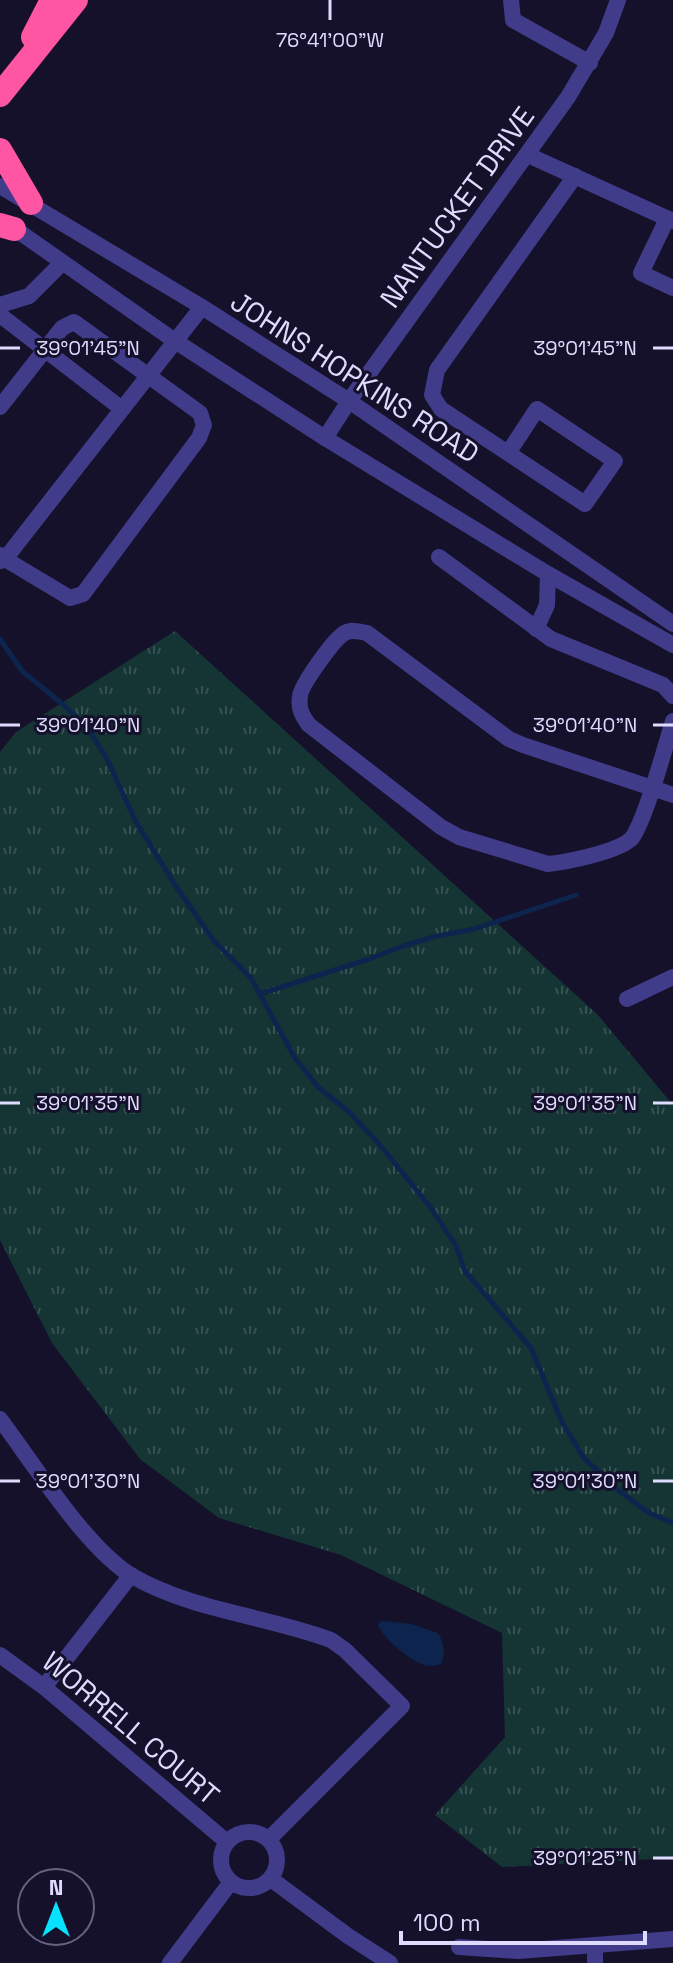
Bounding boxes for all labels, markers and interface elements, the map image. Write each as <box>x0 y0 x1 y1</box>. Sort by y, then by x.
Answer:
text: 76°41'00"W <box>276 27 384 53</box>
street label: NANTUCKET DRIVE <box>372 99 542 315</box>
street label: JOHNS HOPKINS ROAD <box>224 283 486 471</box>
text: 39°01'45"N <box>36 335 140 361</box>
text: 39°01'45"N <box>533 335 637 361</box>
text: 39°01'40"N <box>36 712 140 738</box>
text: 39°01'40"N <box>533 712 637 738</box>
text: 39°01'35"N <box>36 1090 140 1116</box>
text: 39°01'35"N <box>533 1090 637 1116</box>
text: 39°01'30"N <box>36 1468 140 1494</box>
text: 39°01'30"N <box>533 1468 637 1494</box>
street label: WORRELL COURT <box>35 1643 227 1813</box>
text: 39°01'25"N <box>533 1845 637 1871</box>
north arrow <box>16 1867 96 1947</box>
text: N <box>49 1873 63 1901</box>
scale bar <box>401 1895 645 1945</box>
text: 100 m <box>413 1907 481 1938</box>

